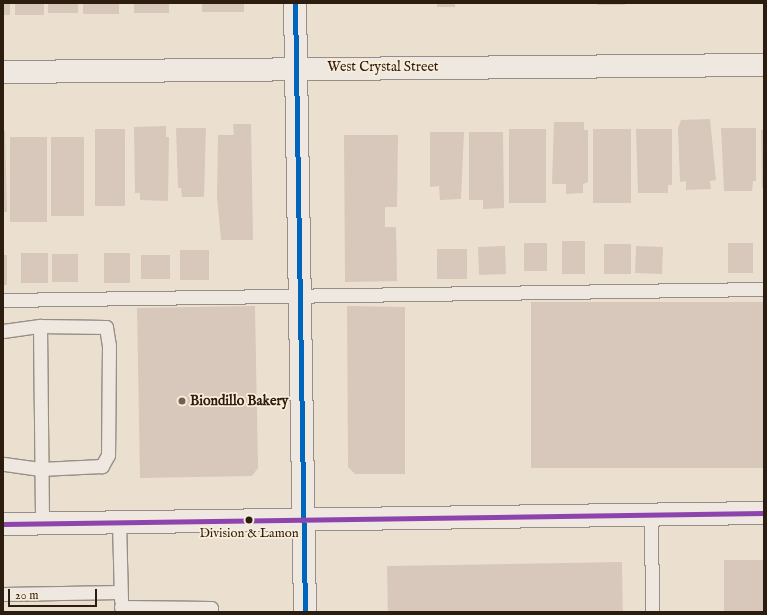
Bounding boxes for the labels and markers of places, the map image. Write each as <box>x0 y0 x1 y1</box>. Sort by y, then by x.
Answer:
place label: Biondillo Bakery <box>190 393 288 409</box>
marker: Biondillo Bakery <box>177 396 187 406</box>
marker: Division & Lamon <box>244 515 254 525</box>
place label: Division & Lamon <box>199 526 299 542</box>

